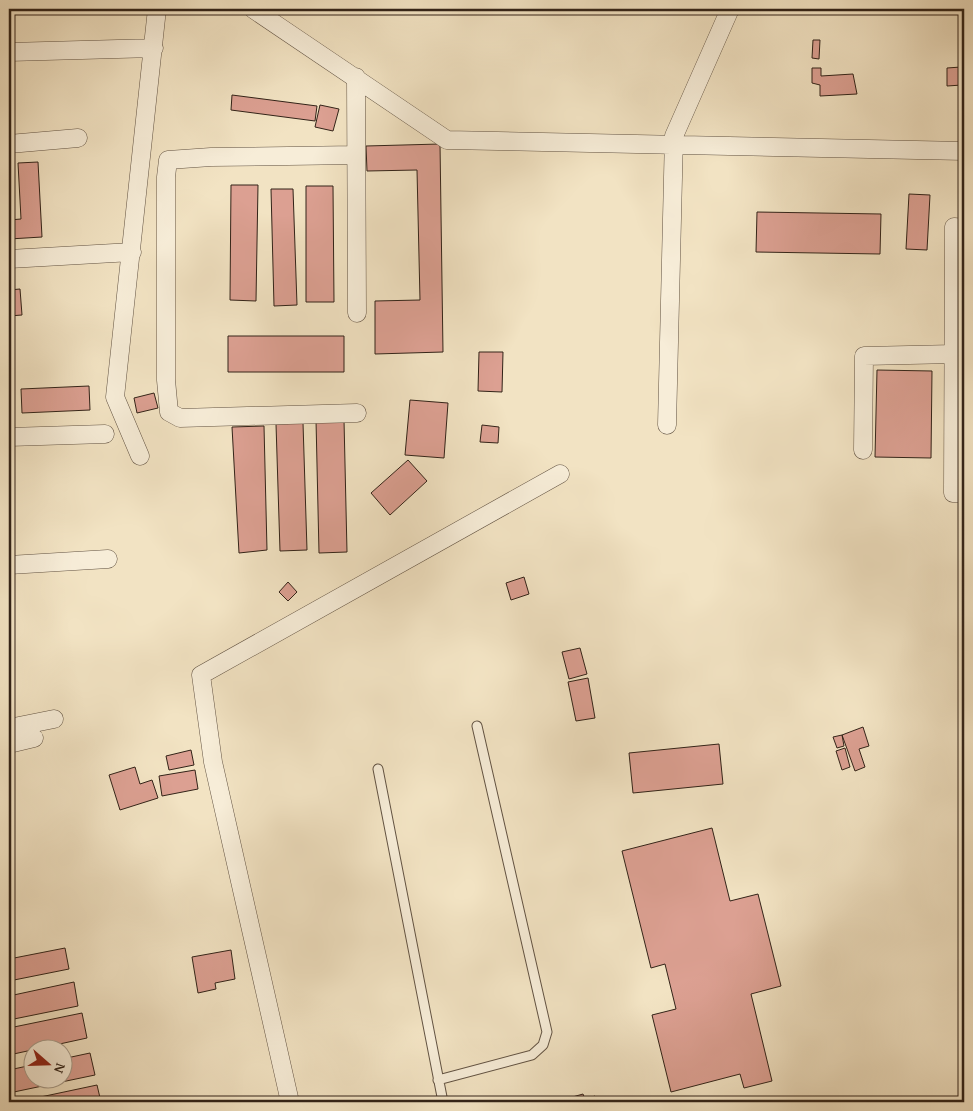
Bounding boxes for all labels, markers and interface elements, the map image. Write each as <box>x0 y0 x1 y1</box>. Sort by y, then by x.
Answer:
north arrow <box>22 1038 72 1088</box>
text: N <box>49 1061 71 1077</box>

